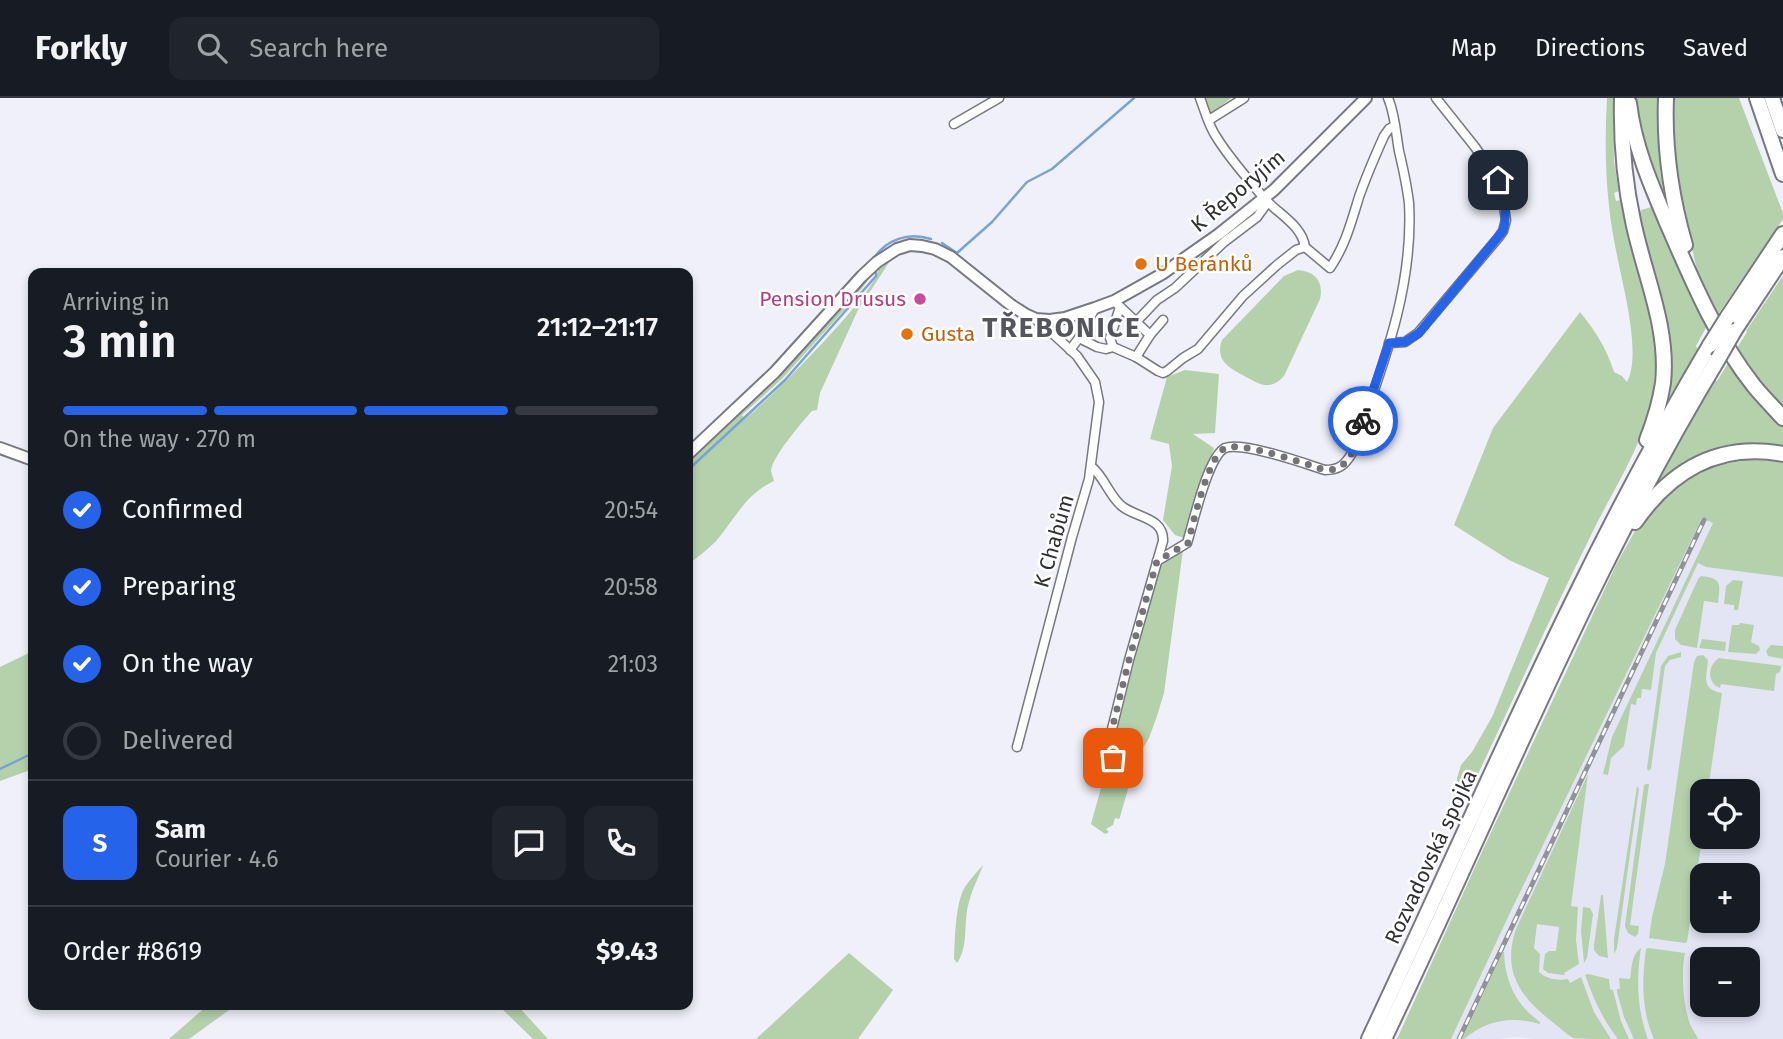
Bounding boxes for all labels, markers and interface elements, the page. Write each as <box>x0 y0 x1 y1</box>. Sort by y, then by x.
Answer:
search box <box>169 17 659 80</box>
text: Forkly <box>35 28 127 68</box>
icon: search <box>193 29 231 67</box>
text: Search here <box>249 33 388 64</box>
text: Map <box>1451 34 1497 62</box>
text: Directions <box>1535 34 1645 62</box>
text: Saved <box>1683 34 1748 62</box>
street label: K Řeporyjím <box>1186 144 1290 238</box>
pin <box>1468 150 1528 210</box>
icon: home <box>1479 161 1517 199</box>
place label: U Beránků <box>1155 251 1253 277</box>
marker: U Beránků <box>1133 256 1149 272</box>
place label: Pension Drusus <box>759 286 906 312</box>
text: Arriving in <box>63 288 170 316</box>
marker: Pension Drusus <box>912 291 928 307</box>
district label: TŘEBONICE <box>982 311 1142 344</box>
text: 21:12–21:17 <box>537 312 658 343</box>
text: 3 min <box>63 314 177 369</box>
place label: Gusta <box>921 321 975 347</box>
marker: Gusta <box>899 326 915 342</box>
courier <box>1328 386 1398 456</box>
icon: bike <box>1344 402 1382 440</box>
text: On the way · 270 m <box>63 425 256 453</box>
icon: check <box>63 491 101 529</box>
street label: K Chabům <box>1028 491 1080 591</box>
text: Confirmed <box>122 494 243 525</box>
text: 20:54 <box>604 496 658 524</box>
icon: check <box>63 568 101 606</box>
text: Preparing <box>122 571 235 602</box>
text: 20:58 <box>604 573 658 601</box>
icon: check <box>63 645 101 683</box>
text: On the way <box>122 648 253 679</box>
text: 21:03 <box>608 650 658 678</box>
text: Delivered <box>122 725 234 756</box>
pin <box>1083 728 1143 788</box>
icon: bag <box>1094 739 1132 777</box>
street label: Rozvadovská spojka <box>1379 766 1483 948</box>
map controls <box>1690 779 1760 1017</box>
button: locate <box>1690 779 1760 849</box>
button: chat <box>492 806 566 880</box>
button: phone <box>584 806 658 880</box>
text: Sam <box>155 814 206 845</box>
text: S <box>93 828 107 859</box>
text: Courier · 4.6 <box>155 845 279 873</box>
button: + <box>1690 863 1760 933</box>
text: Order #8619 <box>63 936 202 967</box>
text: $9.43 <box>596 936 658 967</box>
button: − <box>1690 947 1760 1017</box>

